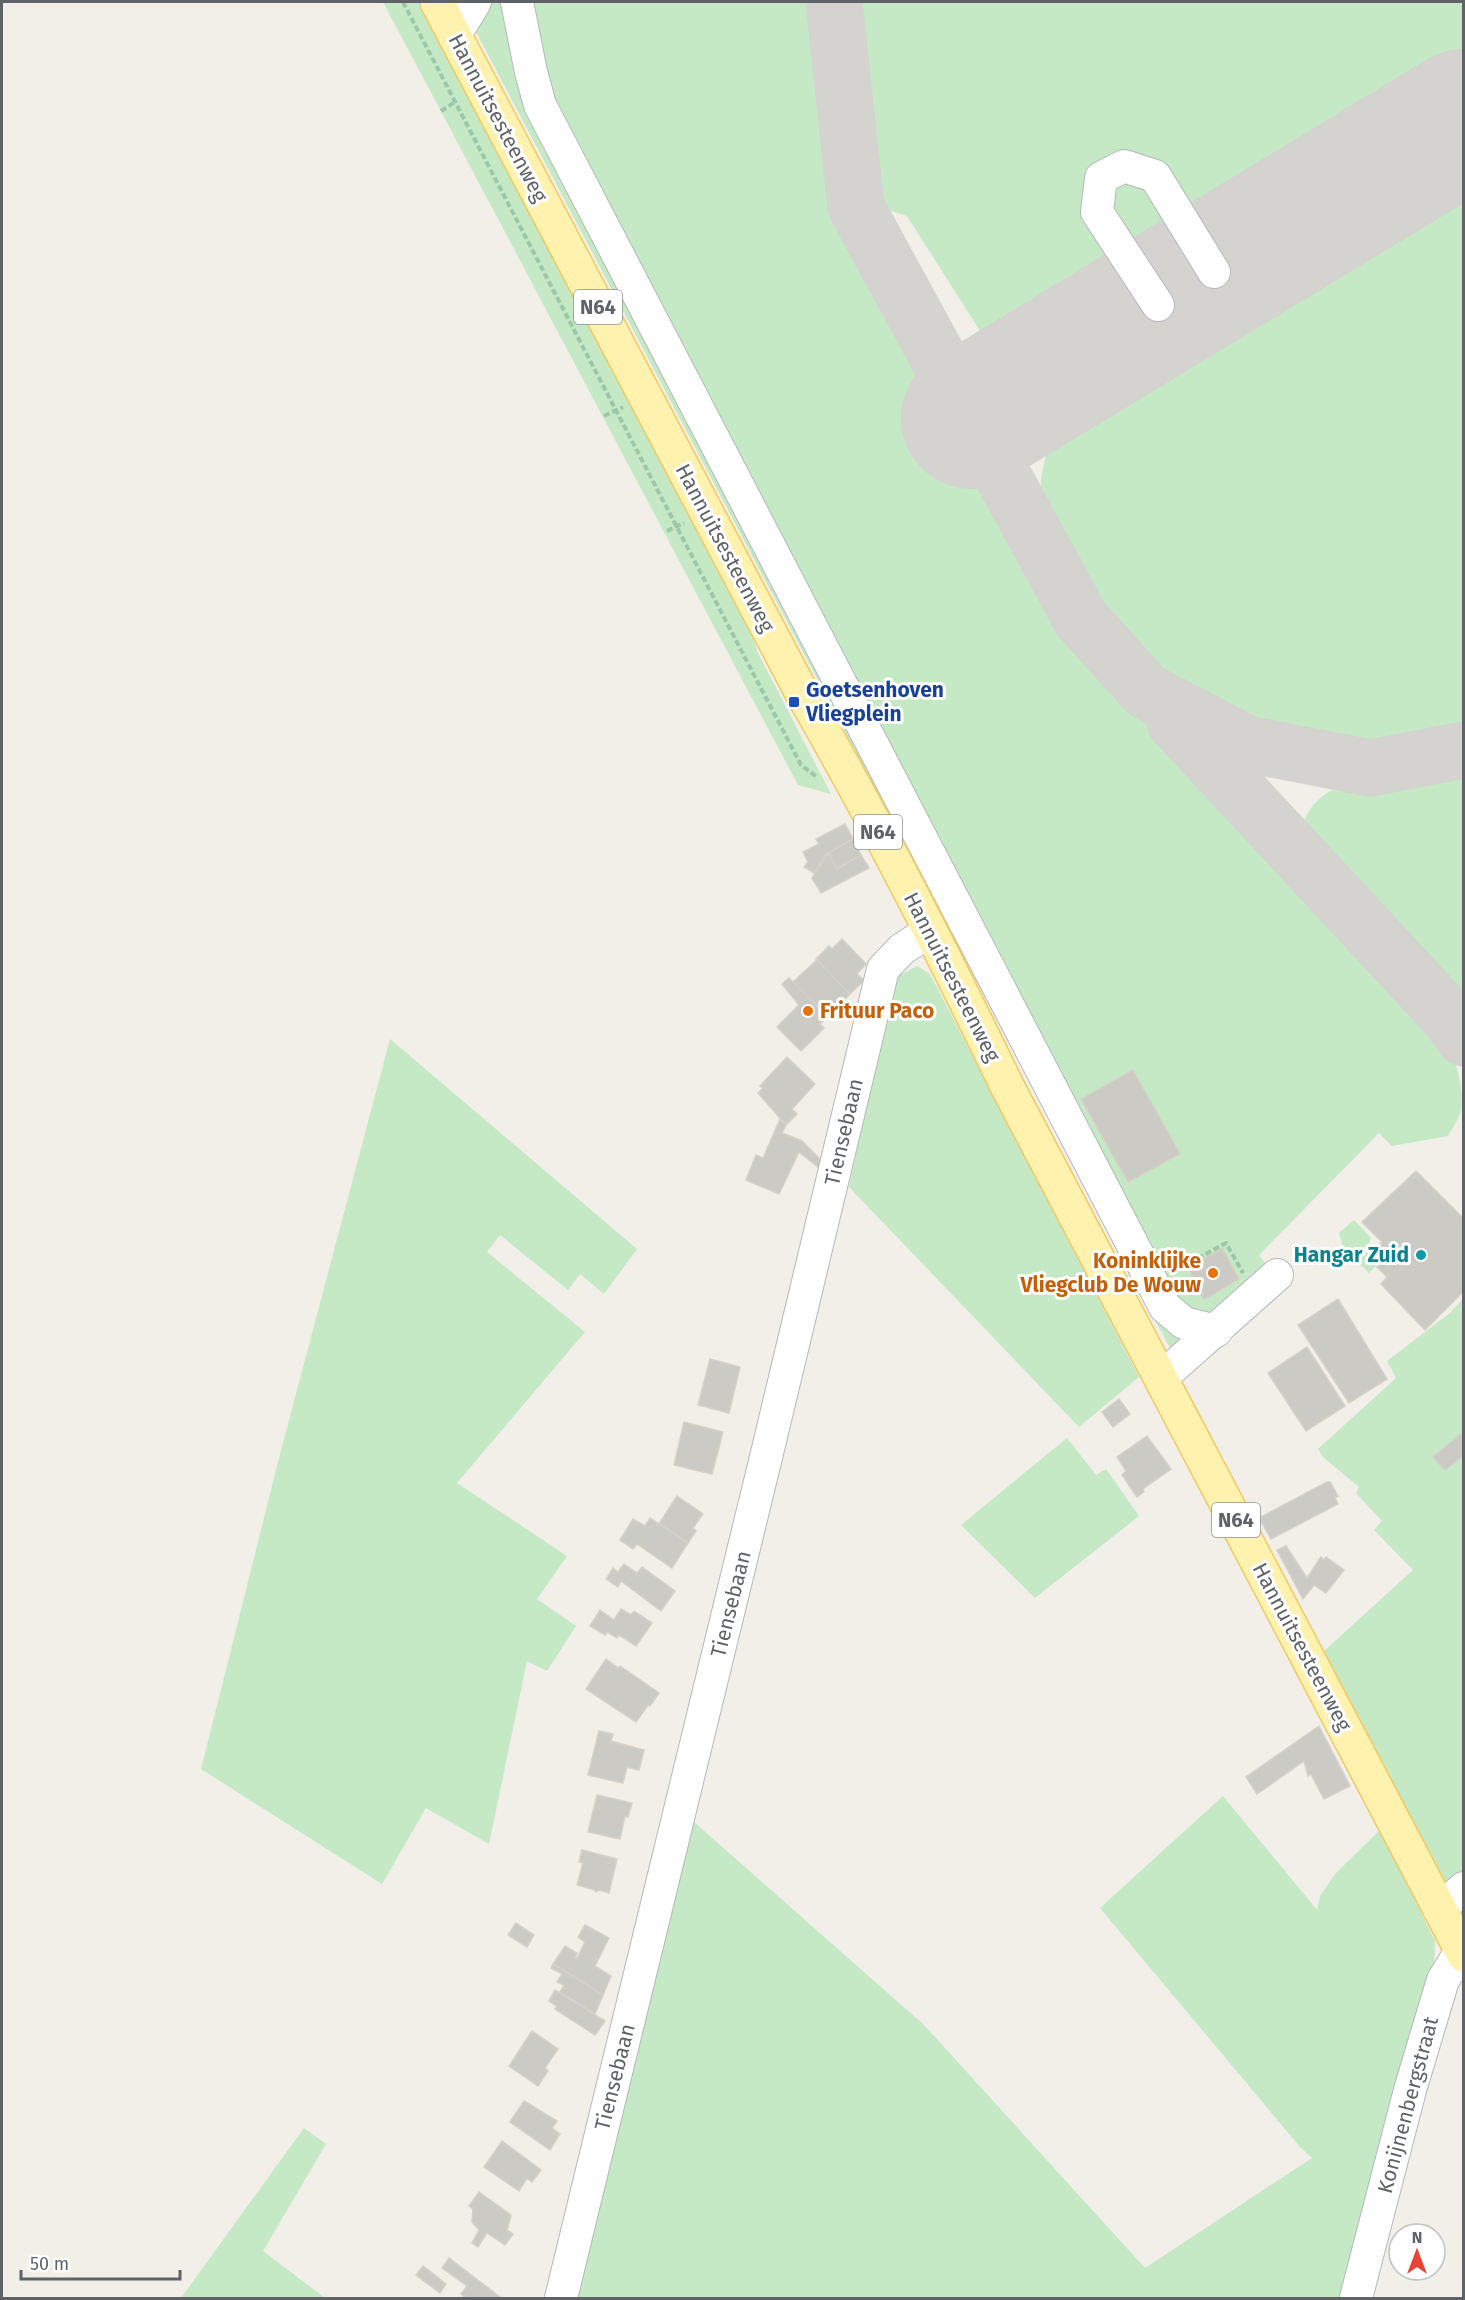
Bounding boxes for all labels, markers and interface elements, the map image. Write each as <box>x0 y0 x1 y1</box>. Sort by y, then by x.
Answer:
street label: Hannuitsesteenweg <box>443 29 553 207</box>
road number: N64 <box>574 290 622 324</box>
street label: Hannuitsesteenweg <box>670 459 780 637</box>
place label: Goetsenhoven Vliegplein <box>805 677 944 727</box>
marker: Goetsenhoven Vliegplein <box>787 695 801 709</box>
road number: N64 <box>854 815 902 849</box>
street label: Hannuitsesteenweg <box>898 888 1006 1066</box>
place label: Frituur Paco <box>820 998 934 1024</box>
marker: Frituur Paco <box>801 1004 815 1018</box>
street label: Tiensebaan <box>819 1076 869 1188</box>
place label: Hangar Zuid <box>1294 1242 1409 1268</box>
place label: Koninklijke Vliegclub De Wouw <box>1020 1248 1201 1298</box>
marker: Hangar Zuid <box>1414 1248 1428 1262</box>
marker: Koninklijke Vliegclub De Wouw <box>1206 1266 1220 1280</box>
road number: N64 <box>1212 1503 1260 1537</box>
street label: Tiensebaan <box>705 1548 757 1660</box>
street label: Hannuitsesteenweg <box>1247 1558 1357 1736</box>
street label: Konijnenbergstraat <box>1372 2013 1444 2196</box>
street label: Tiensebaan <box>589 2021 641 2133</box>
north arrow <box>1387 2222 1447 2282</box>
text: N <box>1412 2228 1422 2247</box>
scale bar <box>21 2243 180 2281</box>
text: 50 m <box>30 2253 69 2275</box>

